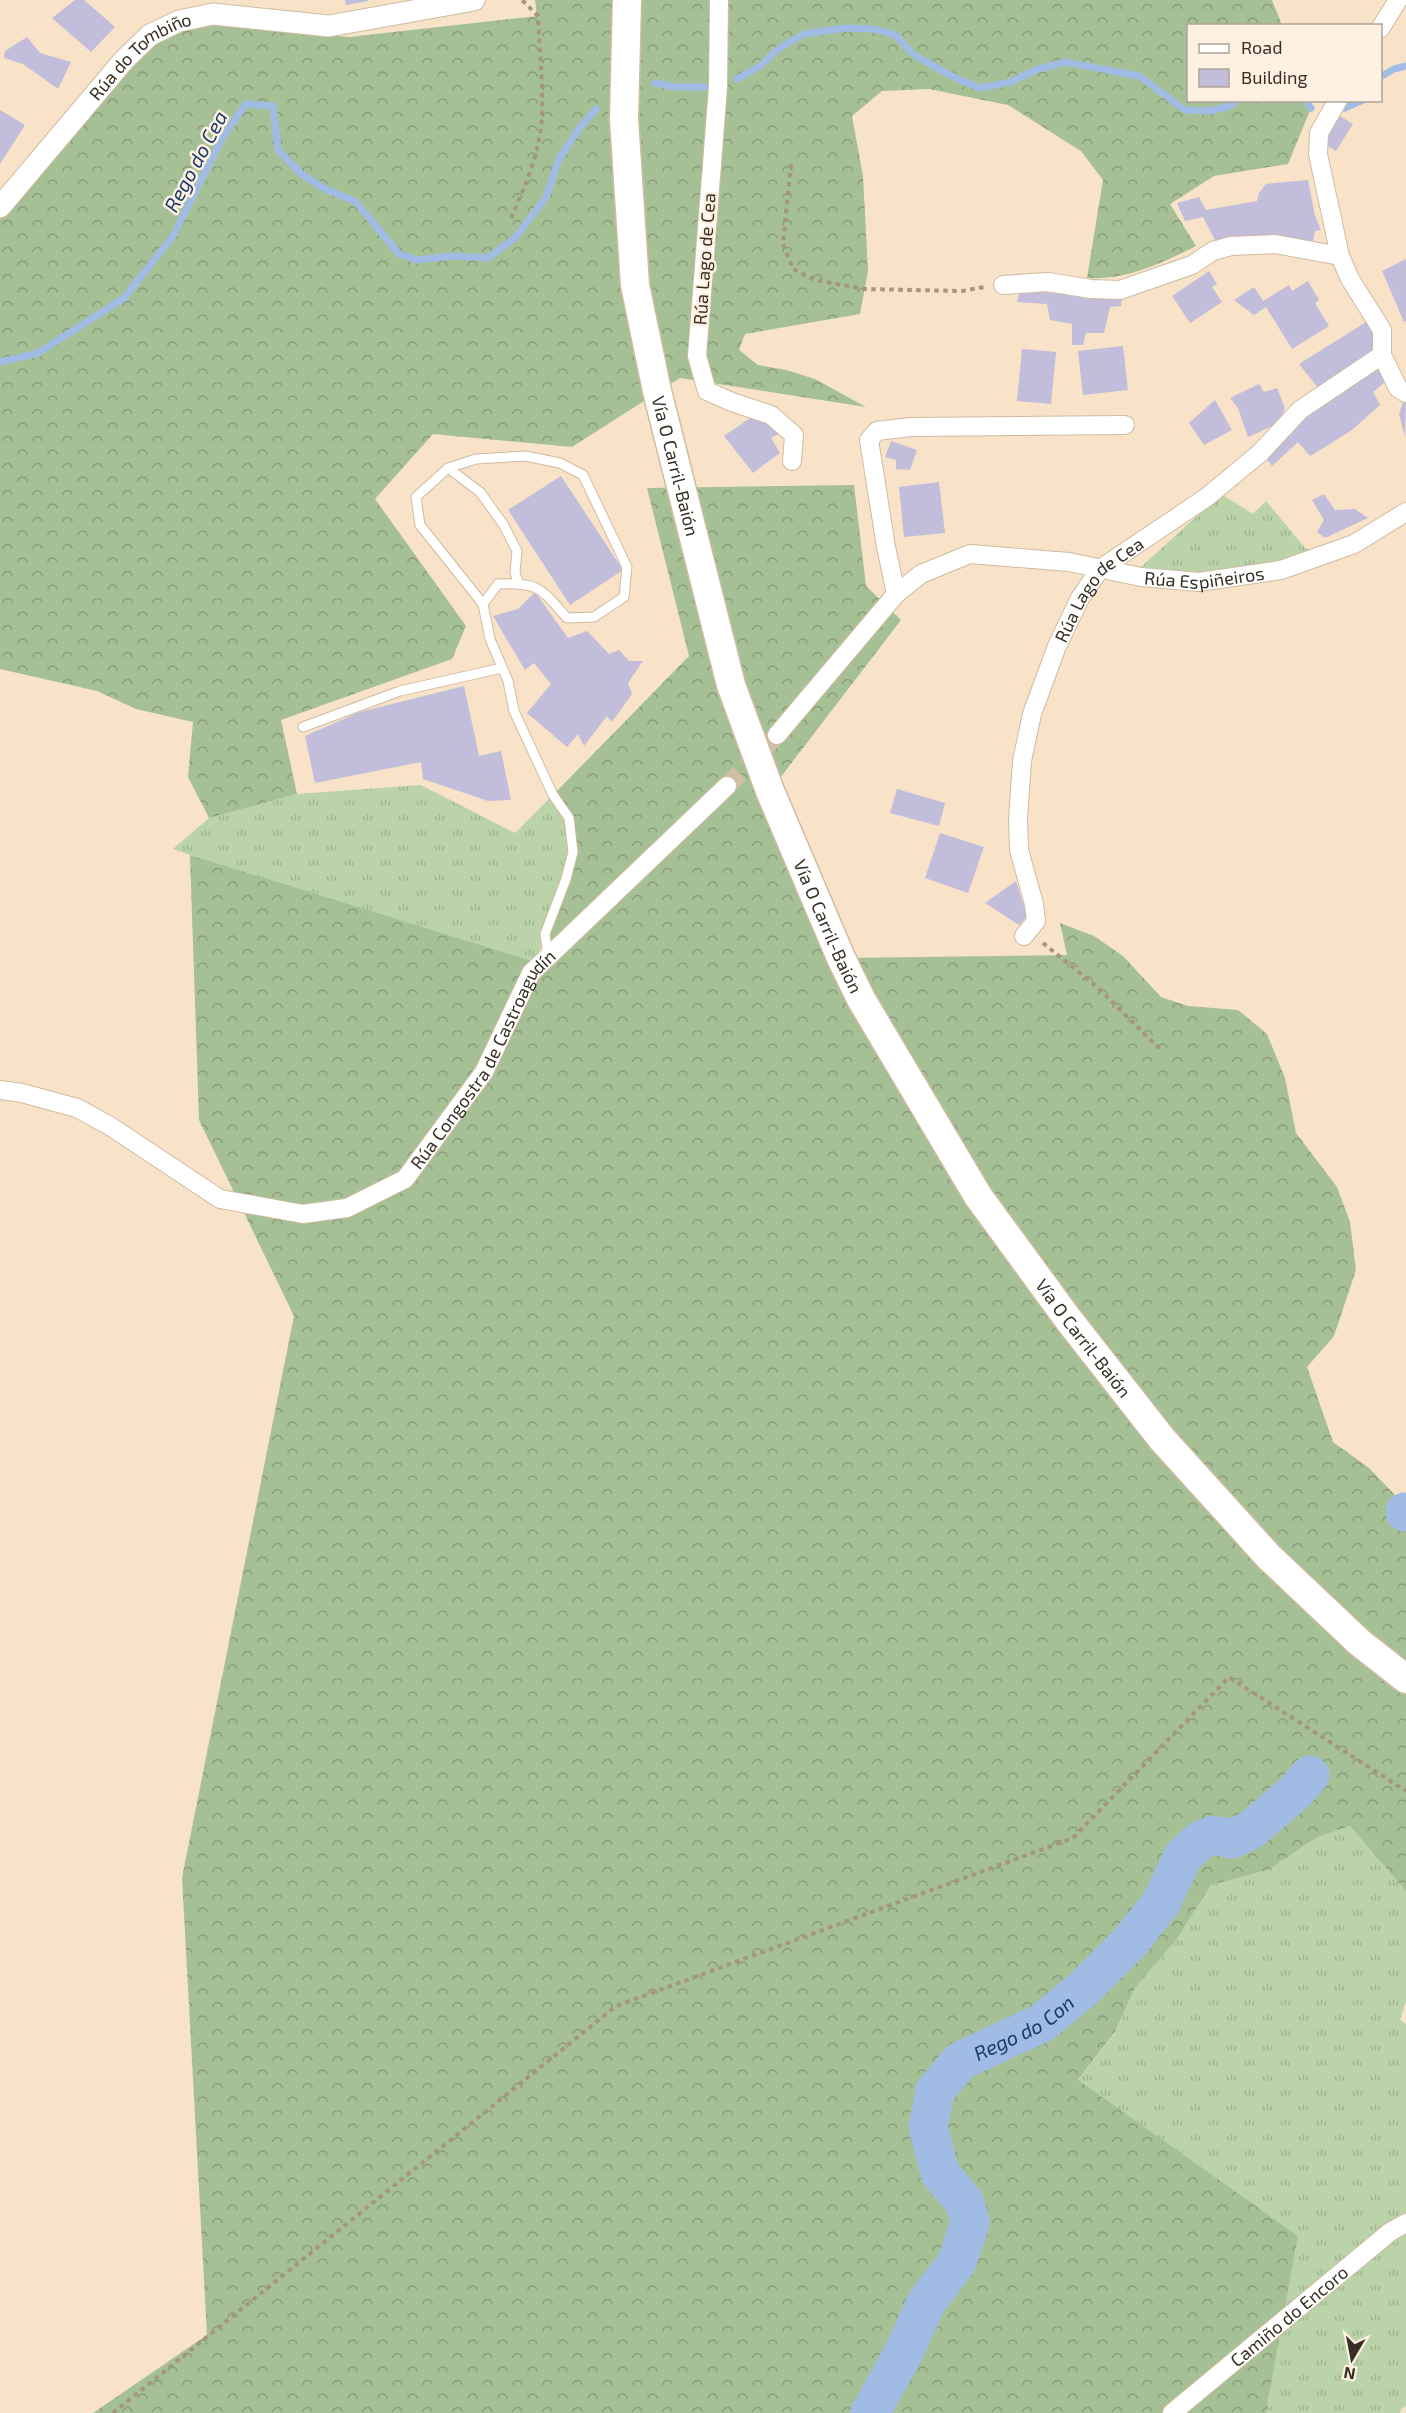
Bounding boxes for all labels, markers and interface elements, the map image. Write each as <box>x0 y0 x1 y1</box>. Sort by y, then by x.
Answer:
street label: Rúa do Tombiño <box>84 8 193 105</box>
legend <box>1187 24 1382 102</box>
text: Road <box>1241 36 1282 58</box>
text: Building <box>1241 66 1308 88</box>
water label: Rego do Cea <box>158 106 232 216</box>
street label: Rúa Lago de Cea <box>688 192 720 326</box>
street label: Vía O Carril-Baión <box>648 394 704 538</box>
street label: Rúa Lago de Cea <box>1050 532 1147 646</box>
street label: Rúa Espiñeiros <box>1144 562 1266 593</box>
street label: Vía O Carril-Baión <box>789 856 867 997</box>
street label: Rúa Congostra de Castroagudín <box>405 945 560 1173</box>
street label: Vía O Carril-Baión <box>1031 1274 1136 1402</box>
water label: Rego do Con <box>970 1990 1078 2065</box>
street label: Camiño do Encoro <box>1226 2261 1352 2371</box>
north arrow <box>1322 2329 1382 2389</box>
text: N <box>1342 2364 1357 2385</box>

